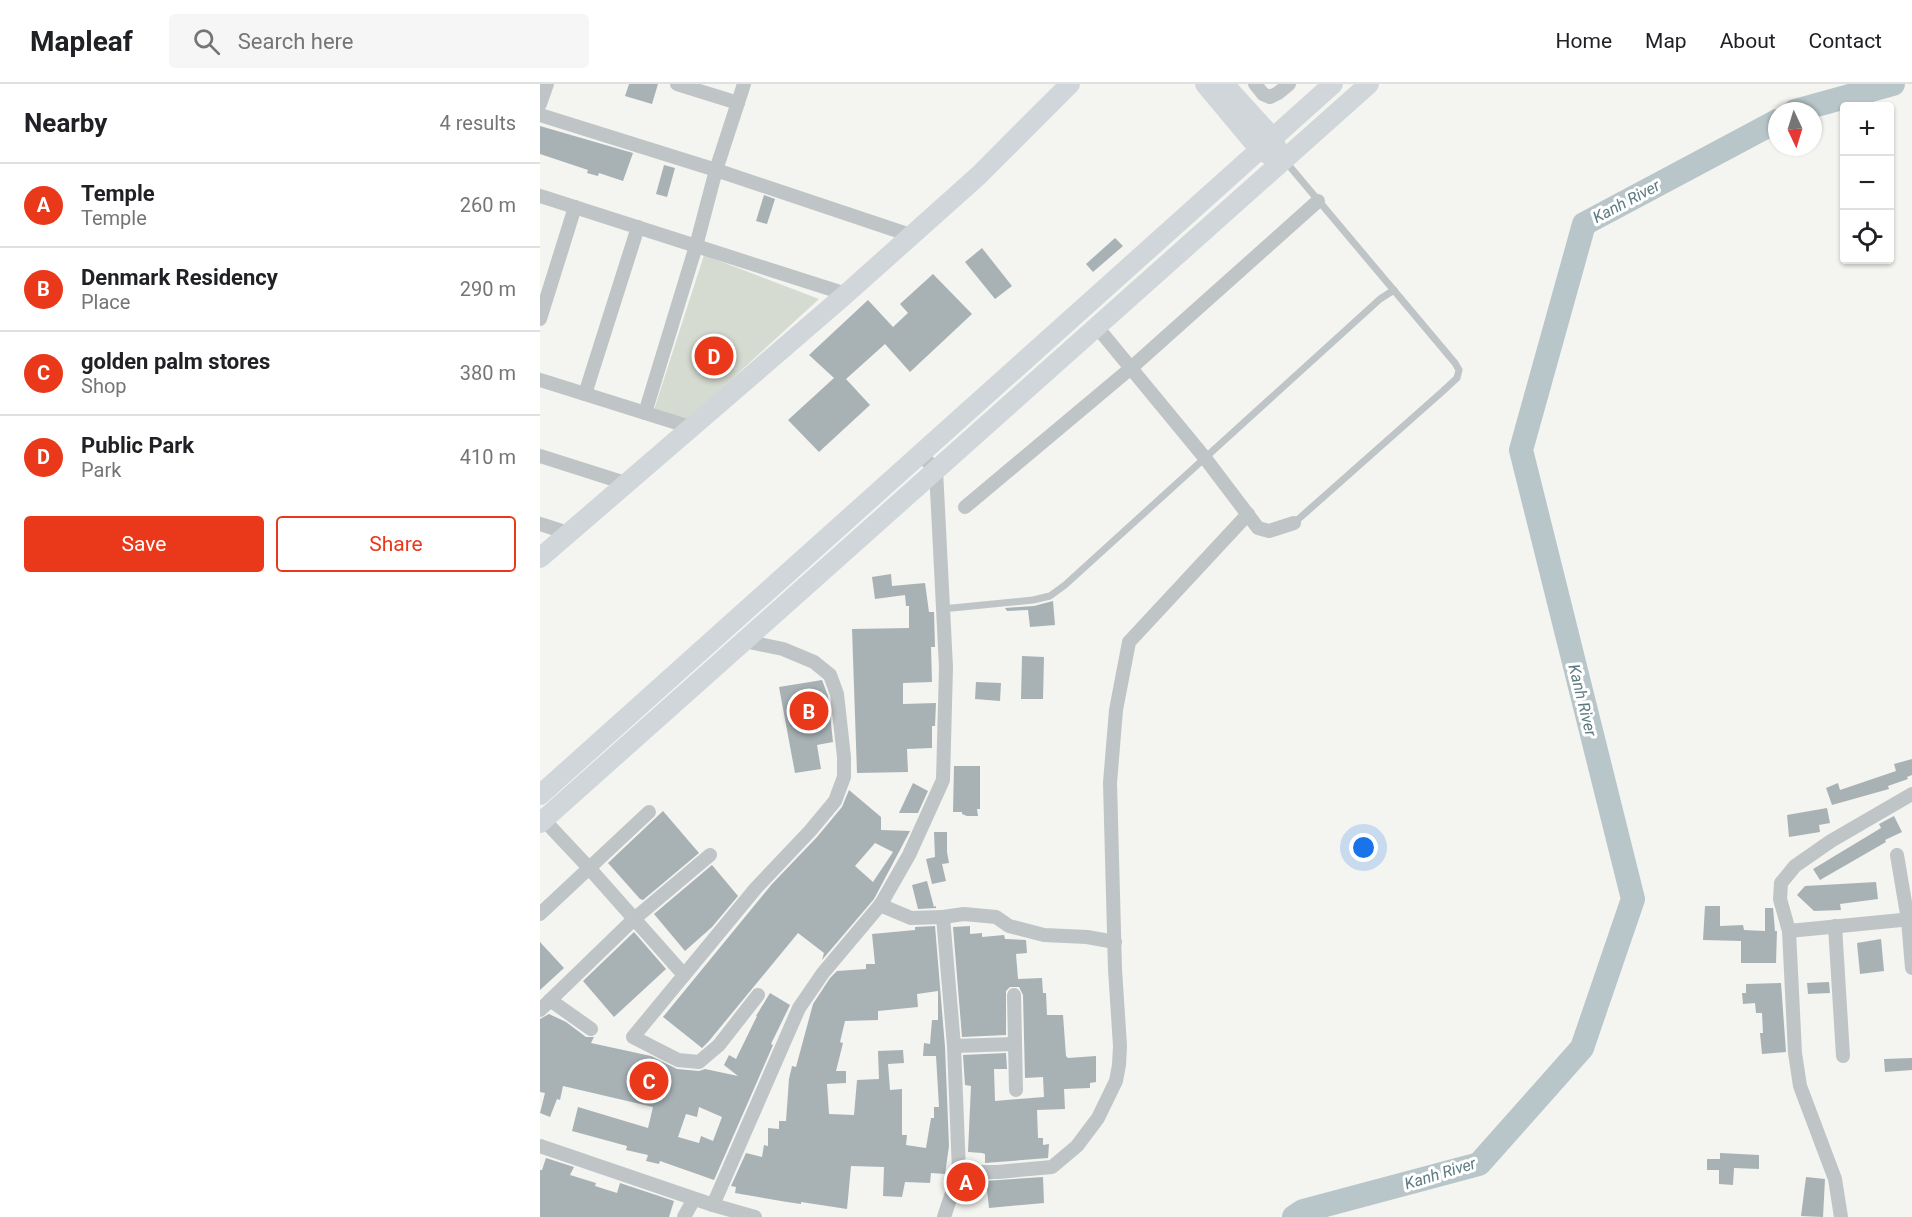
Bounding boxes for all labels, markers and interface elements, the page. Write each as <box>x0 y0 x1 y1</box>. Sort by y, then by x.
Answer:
search box <box>169 14 589 68</box>
text: Mapleaf <box>30 25 133 58</box>
icon: search <box>190 25 223 58</box>
text: Search here <box>238 29 354 54</box>
text: Home <box>1556 29 1612 53</box>
text: Map <box>1645 29 1687 53</box>
text: About <box>1720 29 1776 53</box>
text: Contact <box>1809 29 1882 53</box>
north arrow <box>1768 102 1822 156</box>
map controls <box>1840 102 1894 264</box>
button: + <box>1840 102 1894 156</box>
text: Nearby <box>24 108 107 138</box>
text: 4 results <box>440 111 516 135</box>
button: − <box>1840 156 1894 210</box>
water label: Kanh River <box>1589 175 1664 227</box>
text: Temple <box>81 181 155 206</box>
text: A <box>37 193 50 217</box>
text: 260 m <box>460 193 516 217</box>
text: Temple <box>81 206 147 230</box>
button: locate <box>1840 210 1894 264</box>
text: Denmark Residency <box>81 265 278 290</box>
text: B <box>37 277 50 301</box>
text: 290 m <box>460 277 516 301</box>
text: Place <box>81 290 130 314</box>
pin: D <box>694 334 734 378</box>
text: golden palm stores <box>81 349 270 374</box>
text: C <box>37 361 50 385</box>
text: 380 m <box>460 361 516 385</box>
text: Shop <box>81 374 127 398</box>
text: Public Park <box>81 433 194 458</box>
text: D <box>37 445 50 469</box>
text: 410 m <box>460 445 516 469</box>
text: Park <box>81 458 121 482</box>
button: Save <box>24 516 264 572</box>
button: Share <box>276 516 516 572</box>
water label: Kanh River <box>1564 662 1601 739</box>
pin: B <box>790 688 828 734</box>
your location <box>1349 833 1378 862</box>
pin: C <box>630 1058 668 1104</box>
water label: Kanh River <box>1402 1153 1479 1193</box>
pin: A <box>946 1160 986 1204</box>

